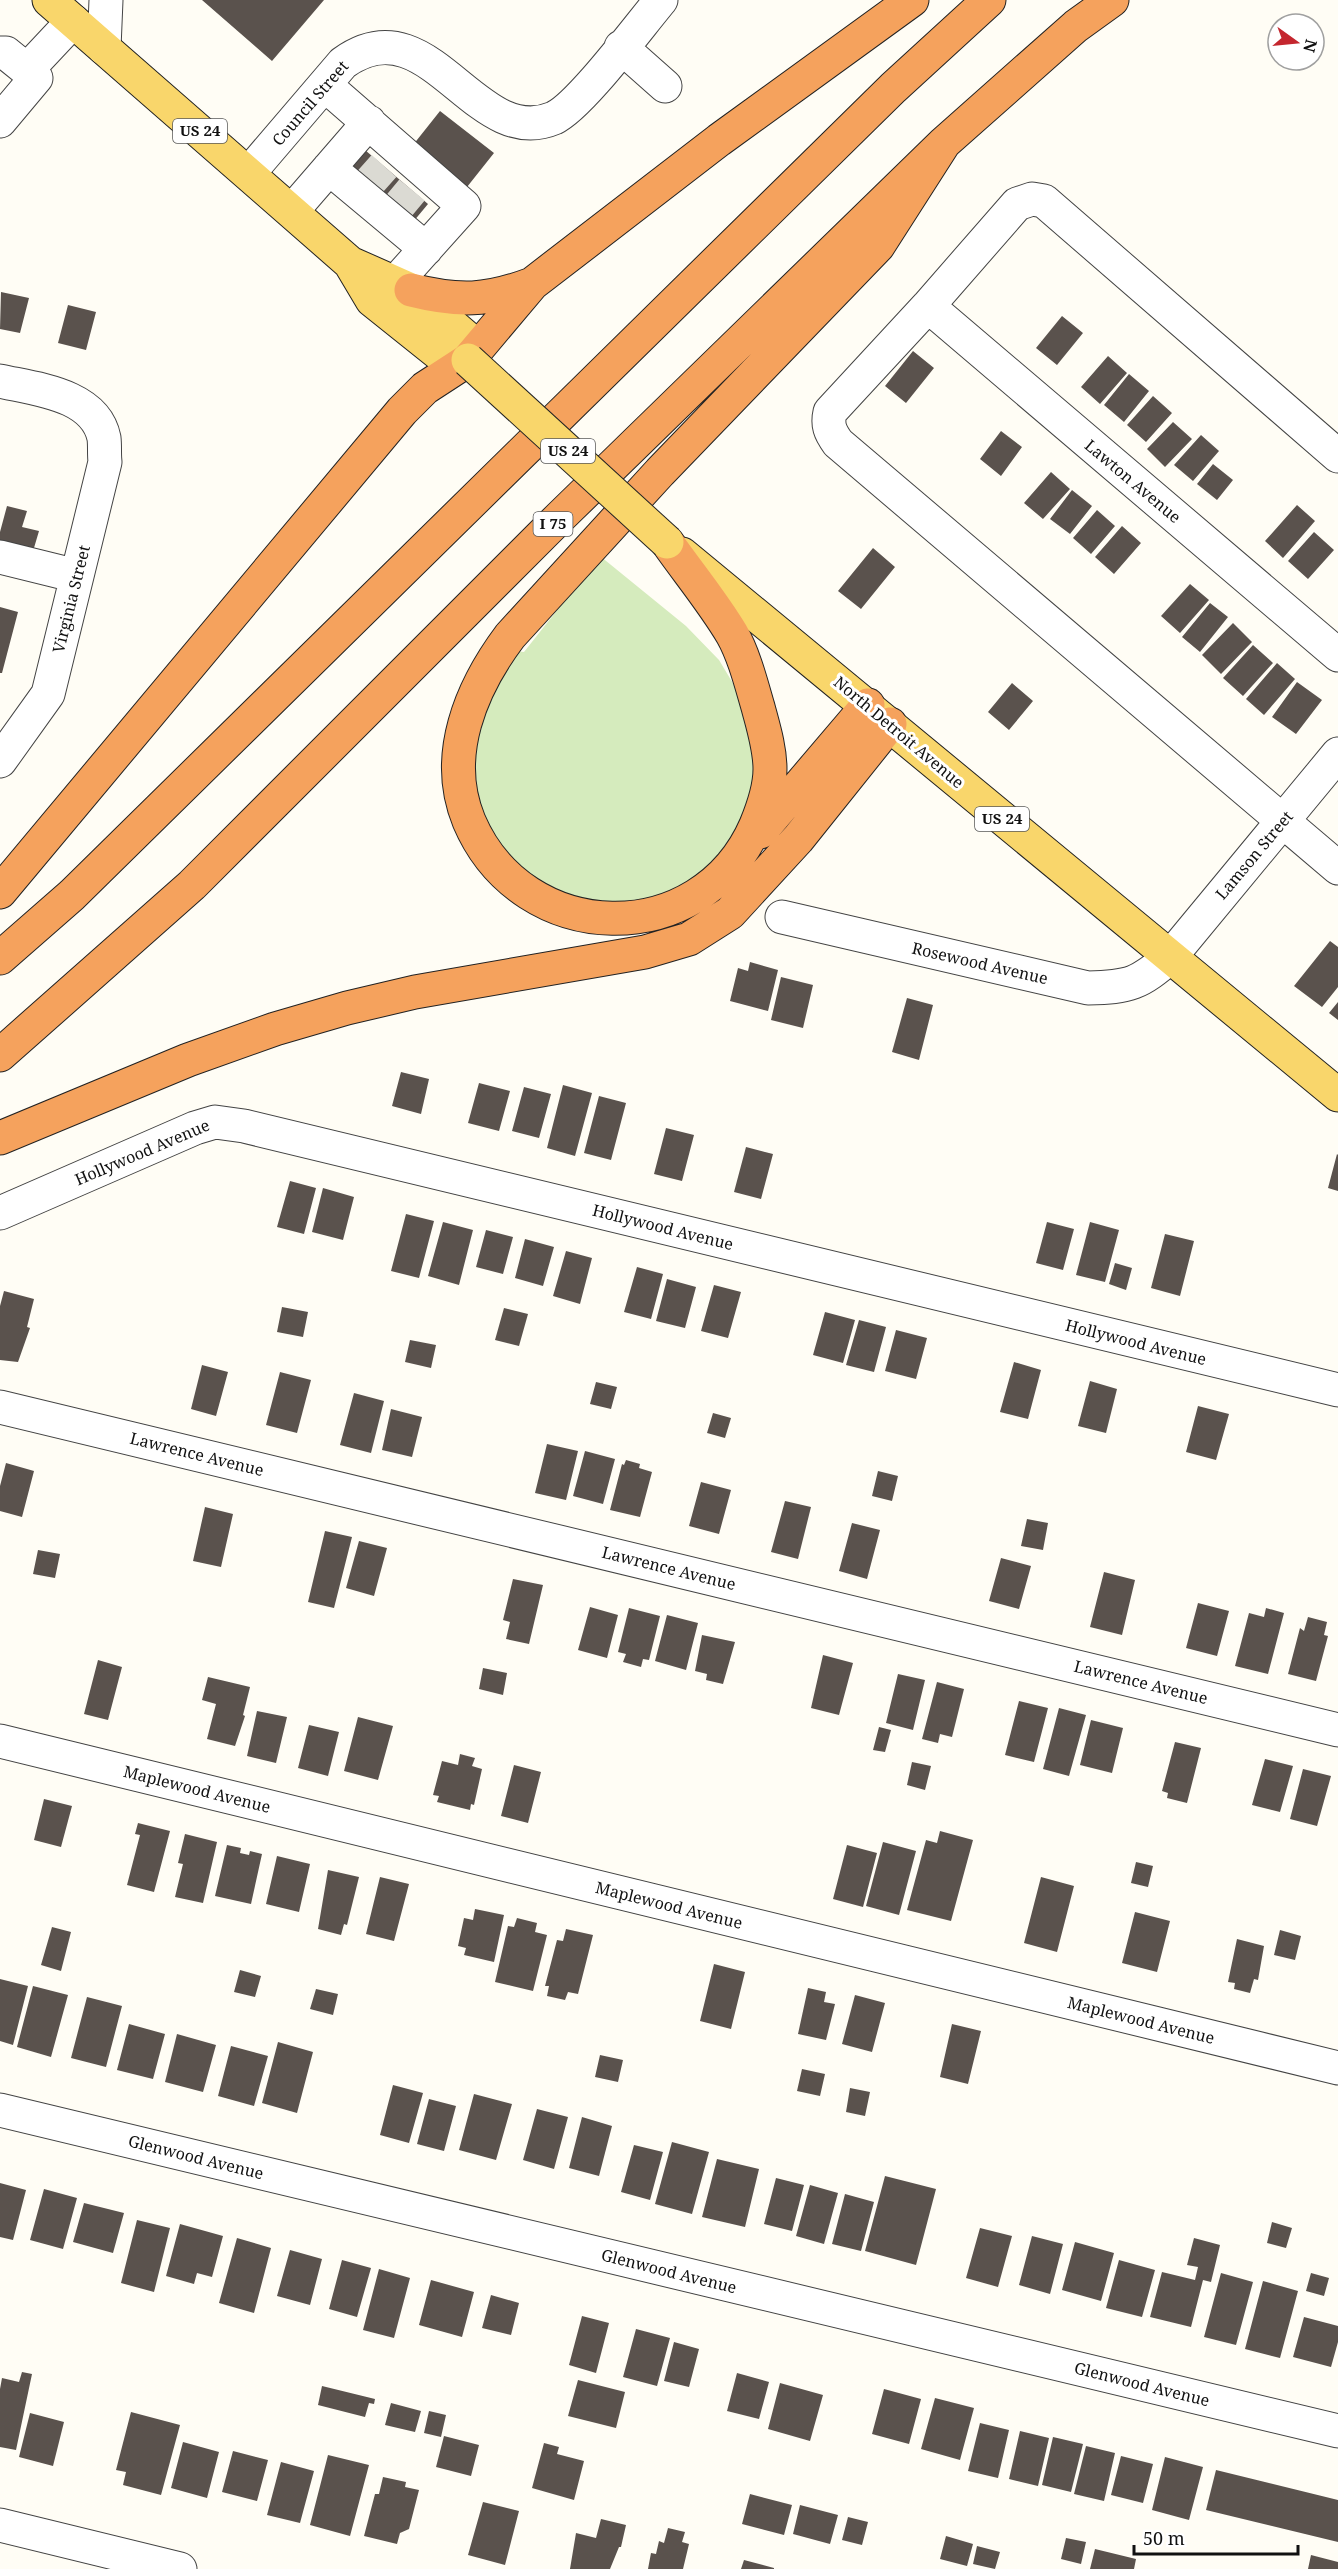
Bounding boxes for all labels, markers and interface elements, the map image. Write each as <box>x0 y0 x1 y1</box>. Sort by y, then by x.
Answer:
north arrow <box>1266 12 1326 72</box>
text: N <box>1298 37 1323 55</box>
street label: Council Street <box>267 55 353 150</box>
road number: US 24 <box>173 119 227 143</box>
street label: Lawton Avenue <box>1080 434 1186 528</box>
road number: US 24 <box>541 439 595 463</box>
road number: I 75 <box>534 512 572 536</box>
street label: Virginia Street <box>47 542 95 655</box>
street label: North Detroit Avenue <box>829 671 969 793</box>
street label: Lamson Street <box>1210 806 1298 904</box>
road number: US 24 <box>975 807 1029 831</box>
street label: Rosewood Avenue <box>910 937 1050 989</box>
street label: Hollywood Avenue <box>71 1114 213 1190</box>
street label: Hollywood Avenue <box>590 1199 736 1255</box>
street label: Hollywood Avenue <box>1063 1314 1209 1370</box>
street label: Lawrence Avenue <box>128 1427 266 1481</box>
street label: Lawrence Avenue <box>600 1541 738 1595</box>
street label: Lawrence Avenue <box>1072 1655 1210 1709</box>
street label: Maplewood Avenue <box>121 1760 273 1818</box>
street label: Maplewood Avenue <box>593 1876 745 1934</box>
street label: Maplewood Avenue <box>1065 1991 1217 2049</box>
street label: Glenwood Avenue <box>126 2130 266 2184</box>
street label: Glenwood Avenue <box>599 2244 739 2298</box>
street label: Glenwood Avenue <box>1072 2357 1212 2411</box>
scale bar <box>1134 2518 1298 2556</box>
text: 50 m <box>1143 2526 1185 2550</box>

